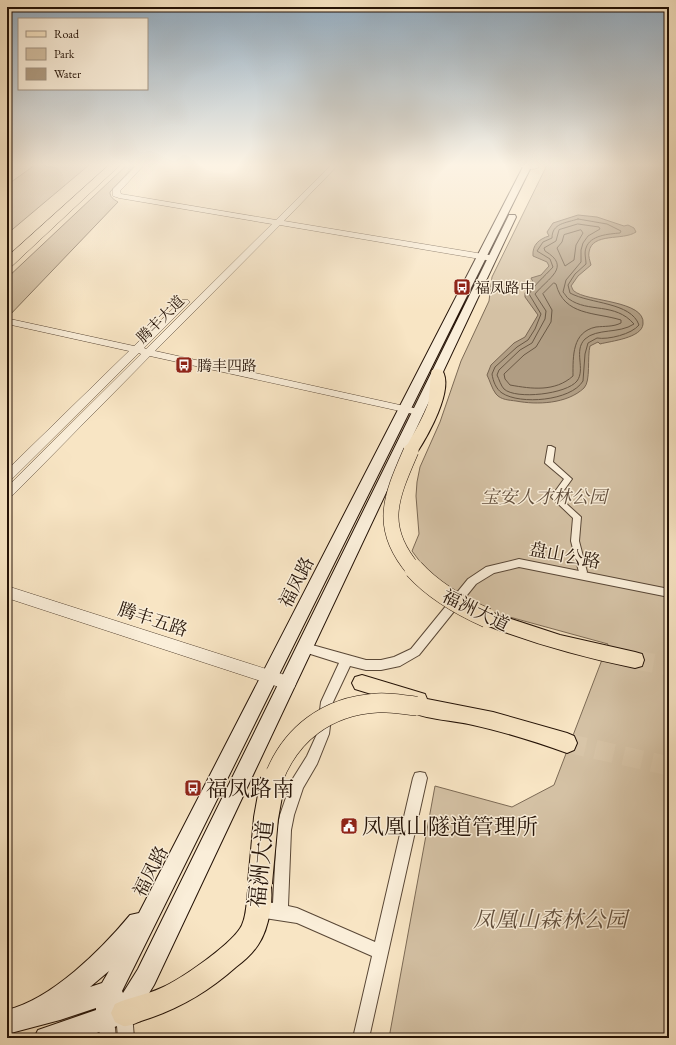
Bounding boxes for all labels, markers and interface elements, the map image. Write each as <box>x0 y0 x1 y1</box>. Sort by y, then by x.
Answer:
legend <box>18 18 148 90</box>
text: Road <box>54 26 80 42</box>
text: Park <box>54 46 75 62</box>
text: Water <box>54 66 81 82</box>
bus stop icon: 福凤路中 <box>452 277 472 297</box>
place label: 福凤路中 <box>475 278 535 297</box>
street label: 腾丰大道 <box>132 291 188 347</box>
bus stop icon: 腾丰四路 <box>174 355 194 375</box>
place label: 腾丰四路 <box>197 356 257 375</box>
park label: 宝安人才林公园 <box>481 485 610 508</box>
street label: 盘山公路 <box>527 537 603 573</box>
street label: 福凤路 <box>273 553 319 611</box>
street label: 福洲大道 <box>439 584 513 636</box>
street label: 腾丰五路 <box>115 597 191 641</box>
place label: 福凤路南 <box>206 774 294 803</box>
bus stop icon: 福凤路南 <box>183 778 203 798</box>
place label: 凤凰山隧道管理所 <box>362 812 538 841</box>
public building icon: 凤凰山隧道管理所 <box>339 816 359 836</box>
street label: 福洲大道 <box>242 819 280 909</box>
street label: 福凤路 <box>127 842 173 900</box>
park label: 凤凰山森林公园 <box>473 905 630 934</box>

